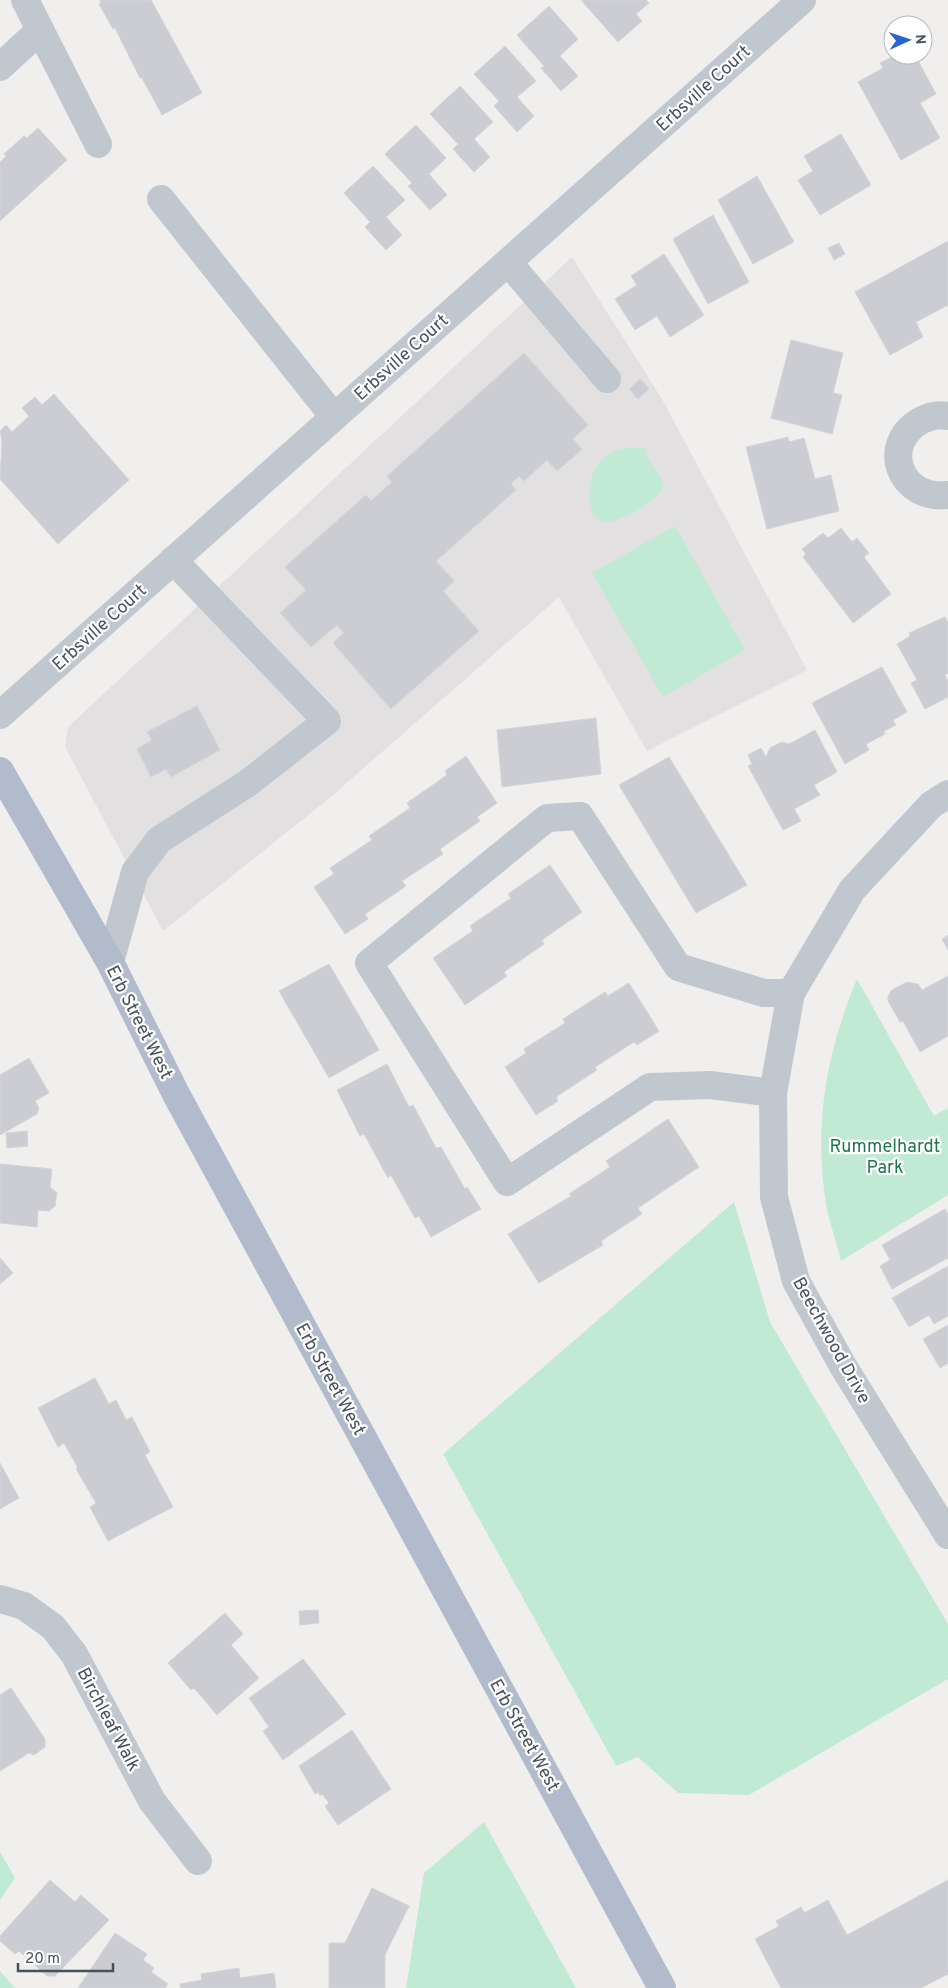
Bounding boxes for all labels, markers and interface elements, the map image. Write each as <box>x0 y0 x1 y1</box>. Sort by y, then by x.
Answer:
north arrow <box>883 15 933 65</box>
text: N <box>911 34 928 45</box>
street label: Erbsville Court <box>652 41 756 137</box>
street label: Erbsville Court <box>350 310 454 406</box>
street label: Erbsville Court <box>48 580 152 676</box>
street label: Erb Street West <box>100 962 177 1083</box>
park label: Rummelhardt Park <box>830 1136 940 1180</box>
street label: Beechwood Drive <box>786 1273 875 1408</box>
street label: Erb Street West <box>289 1320 370 1440</box>
street label: Birchleaf Walk <box>71 1664 145 1775</box>
street label: Erb Street West <box>483 1676 564 1796</box>
scale bar <box>18 1940 112 1972</box>
text: 20 m <box>25 1950 60 1969</box>

